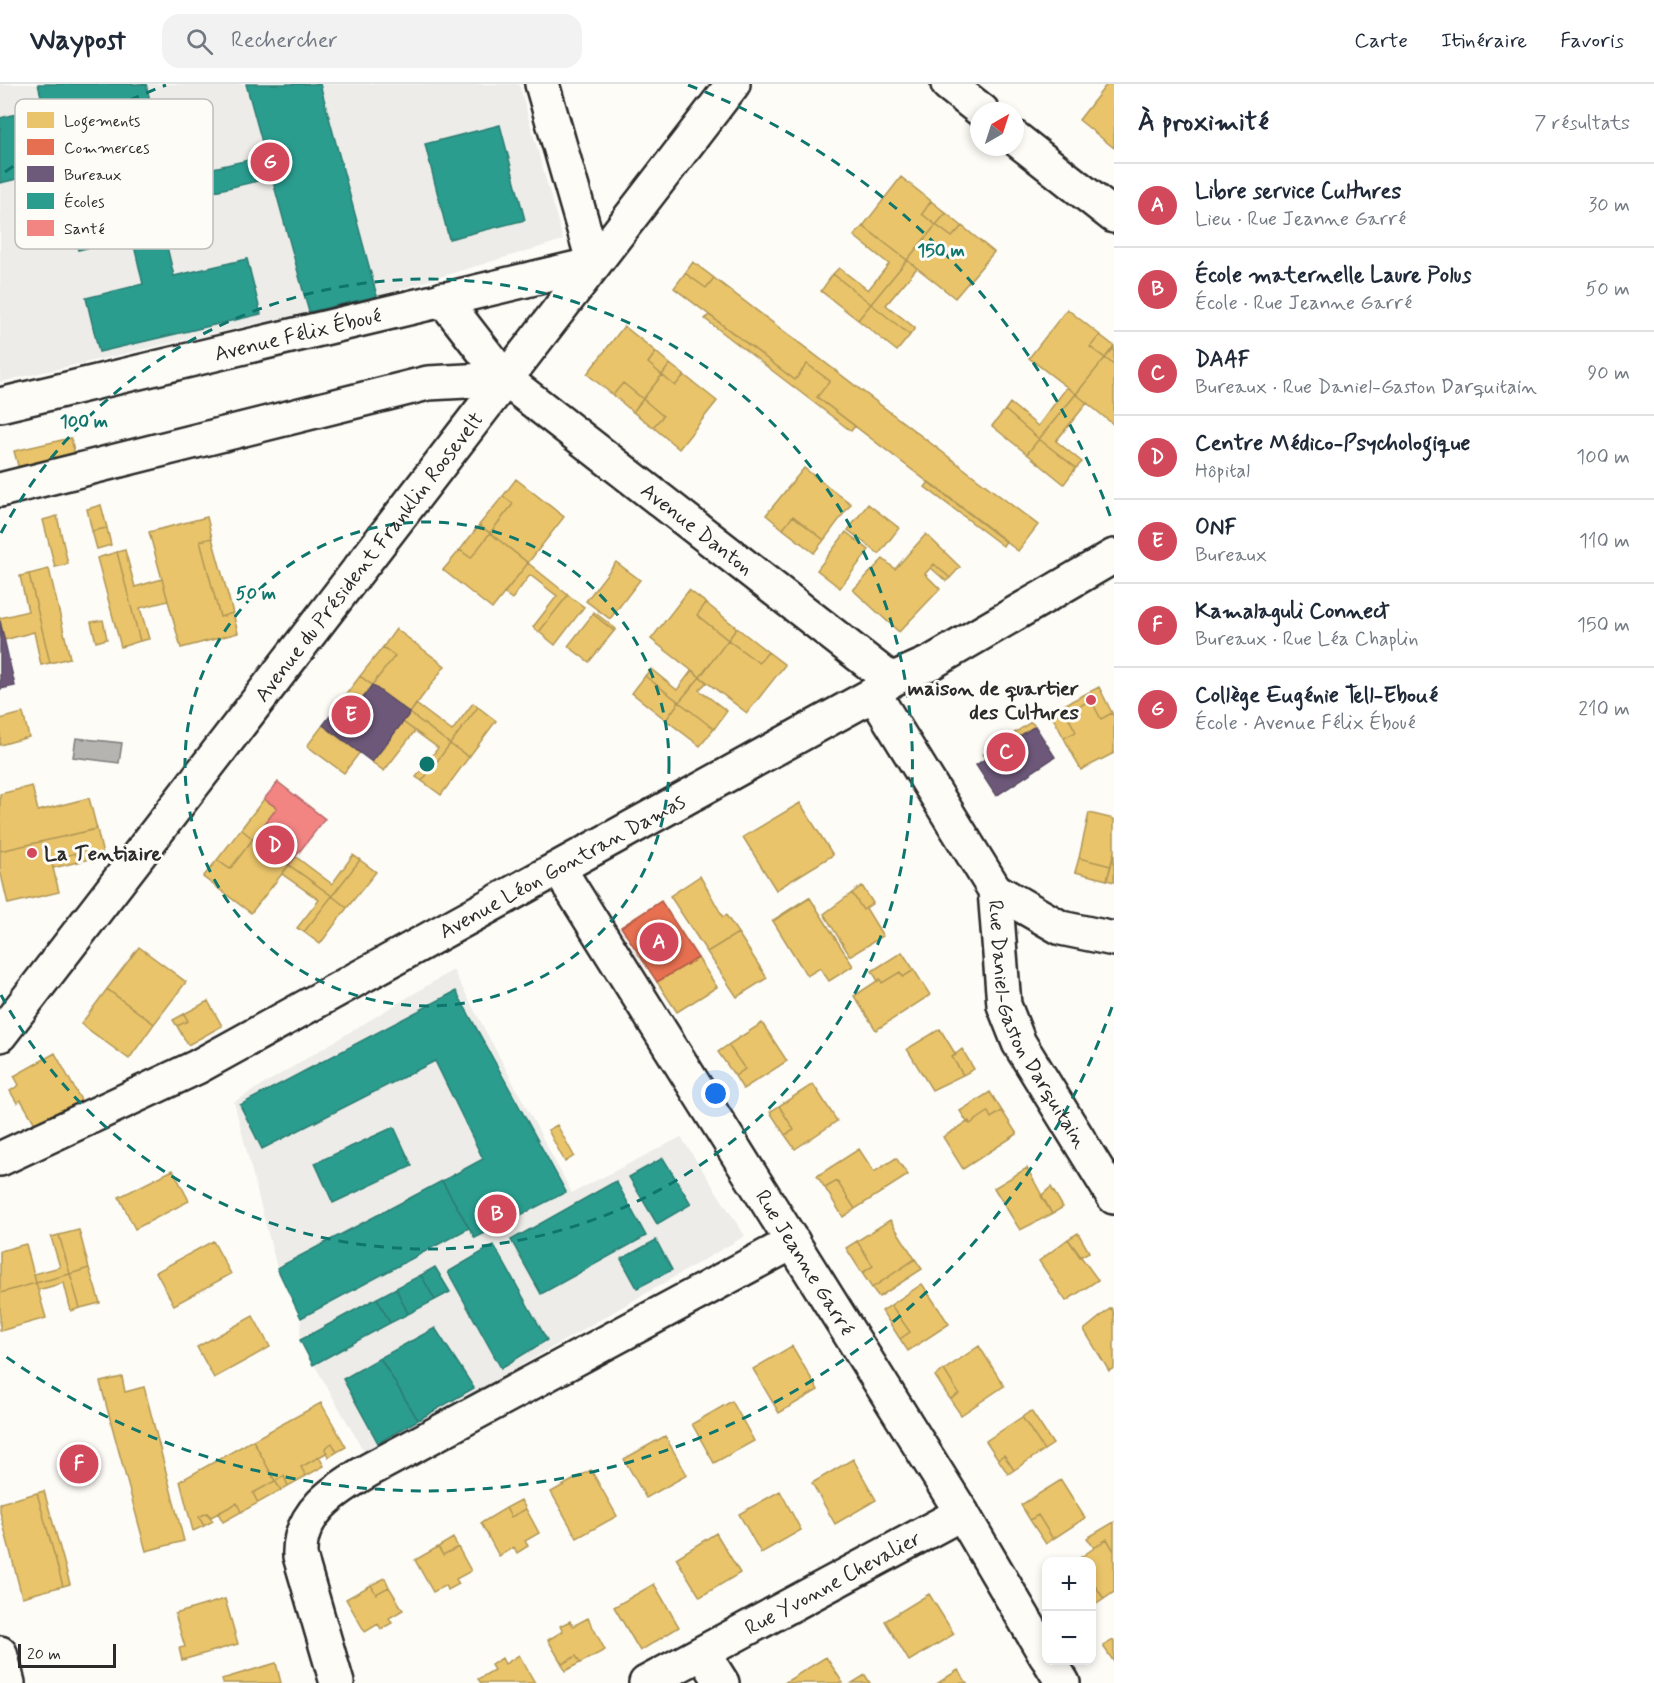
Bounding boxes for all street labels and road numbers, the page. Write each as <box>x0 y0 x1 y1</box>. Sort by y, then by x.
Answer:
street label: Avenue Félix Éboué <box>212 302 384 369</box>
street label: Avenue du Président Franklin Roosevelt <box>249 406 490 708</box>
street label: Avenue Danton <box>635 477 759 582</box>
street label: Avenue Léon Gontran Damas <box>441 792 683 942</box>
street label: Rue Daniel-Gaston Darquitain <box>981 899 1094 1154</box>
street label: Rue Jeanne Garré <box>748 1185 860 1341</box>
street label: Rue Yvonne Chevalier <box>740 1525 926 1642</box>

